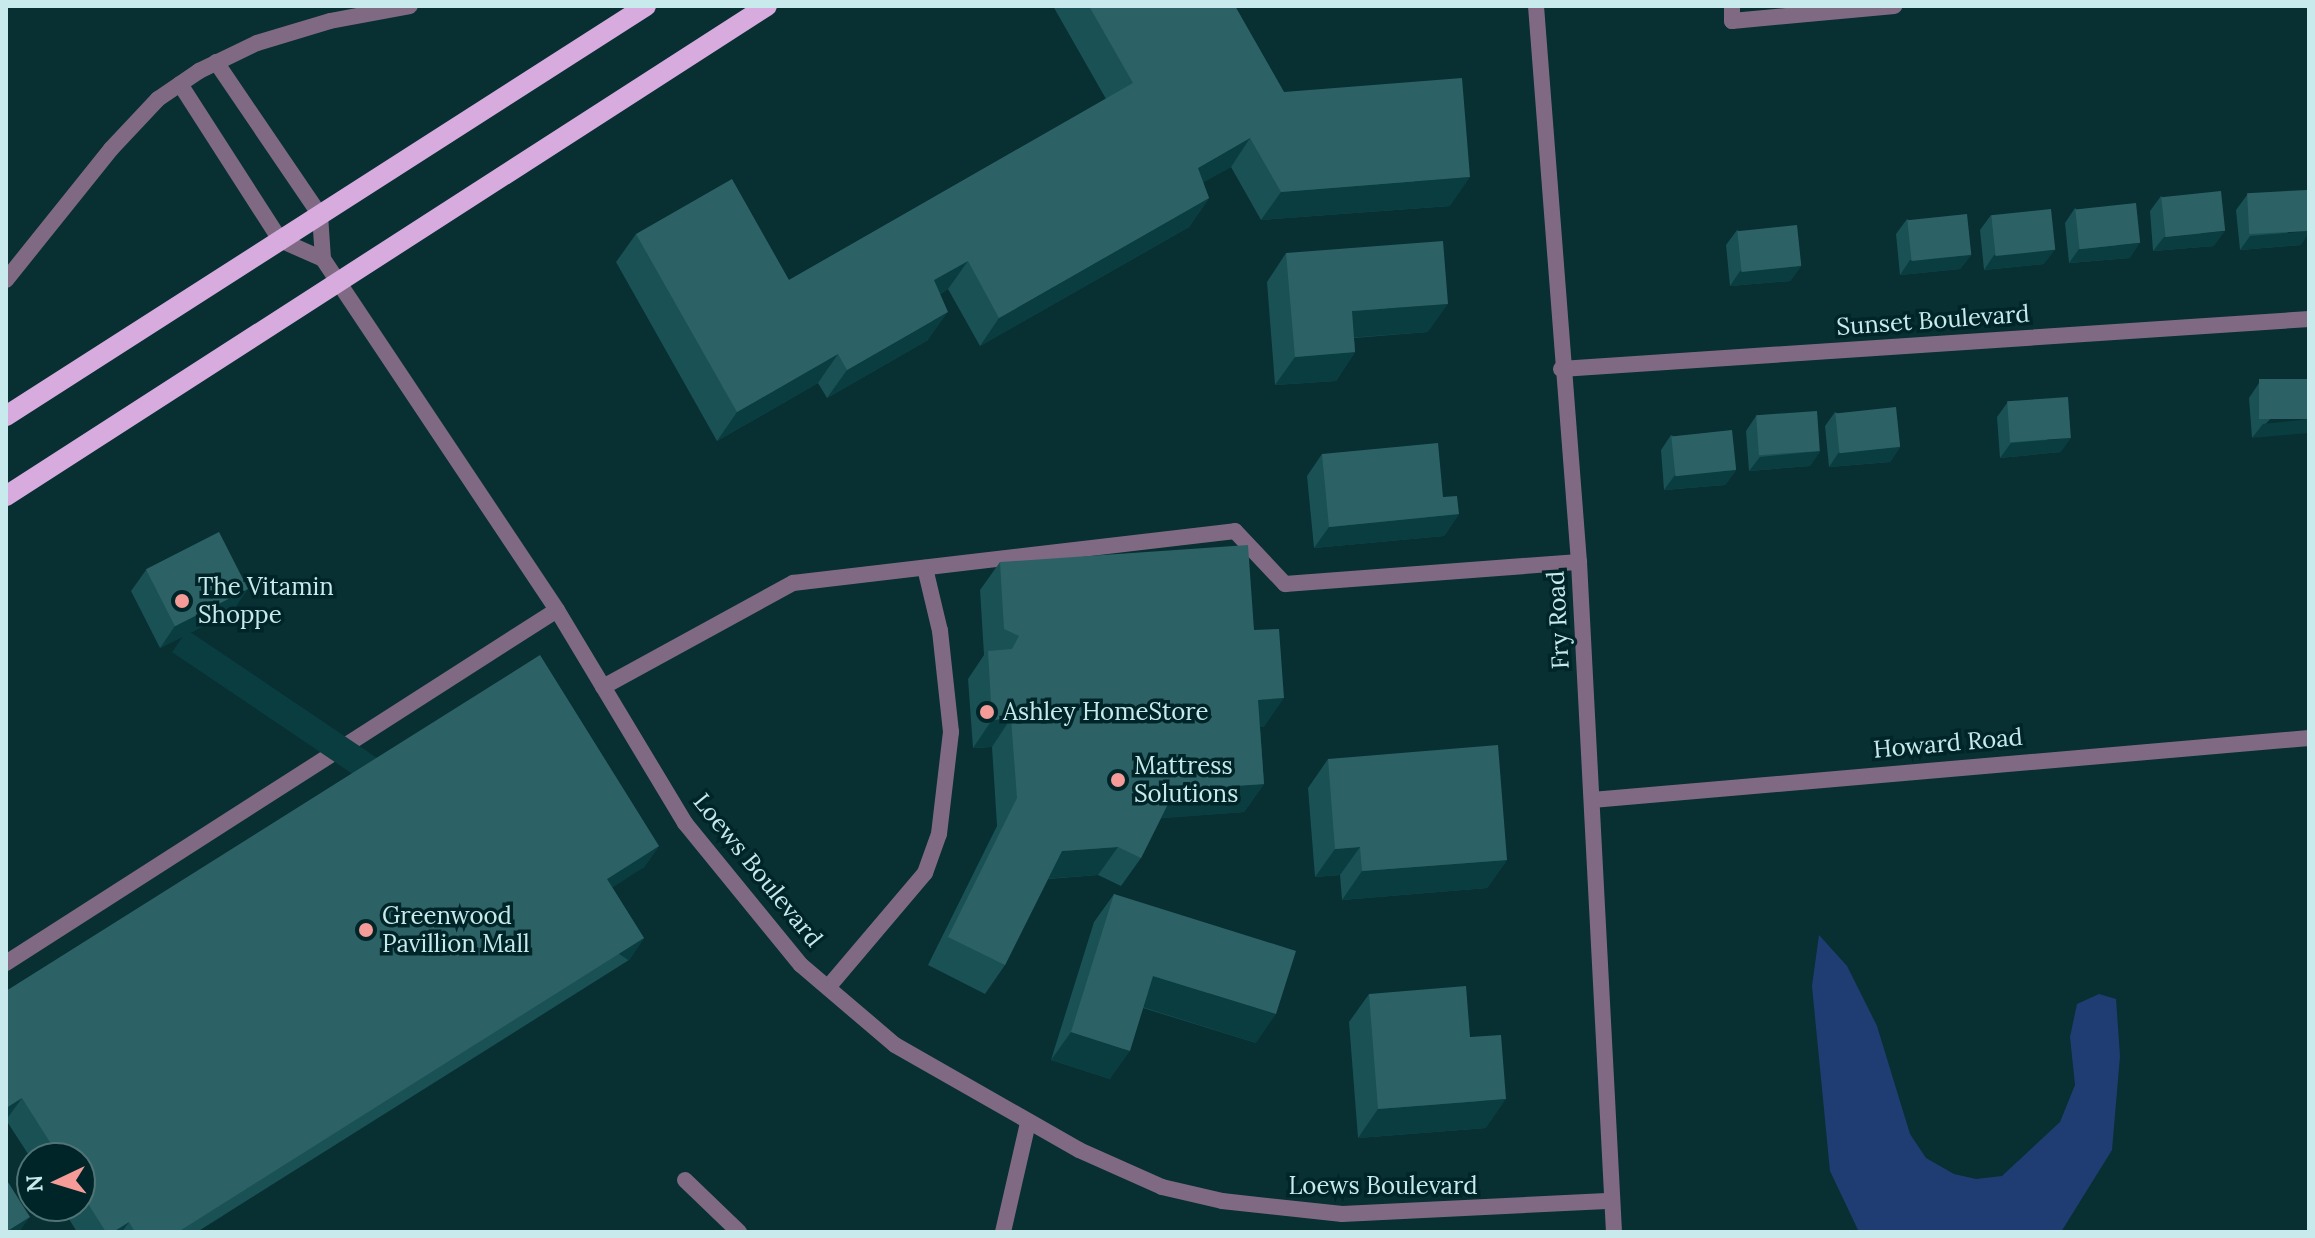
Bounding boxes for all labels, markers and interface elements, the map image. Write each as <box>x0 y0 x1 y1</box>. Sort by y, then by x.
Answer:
street label: Sunset Boulevard <box>1835 299 2031 341</box>
street label: Fry Road <box>1541 570 1575 670</box>
place label: The Vitamin Shoppe <box>198 573 334 629</box>
marker: The Vitamin Shoppe <box>173 592 191 610</box>
place label: Ashley HomeStore <box>1003 698 1209 726</box>
marker: Ashley HomeStore <box>978 703 996 721</box>
street label: Howard Road <box>1872 722 2024 764</box>
place label: Mattress Solutions <box>1134 752 1238 808</box>
marker: Mattress Solutions <box>1109 771 1127 789</box>
street label: Loews Boulevard <box>687 787 829 953</box>
place label: Greenwood Pavillion Mall <box>382 902 530 958</box>
marker: Greenwood Pavillion Mall <box>357 921 375 939</box>
north arrow <box>16 1142 96 1222</box>
street label: Loews Boulevard <box>1288 1172 1478 1200</box>
text: N <box>19 1174 49 1193</box>

